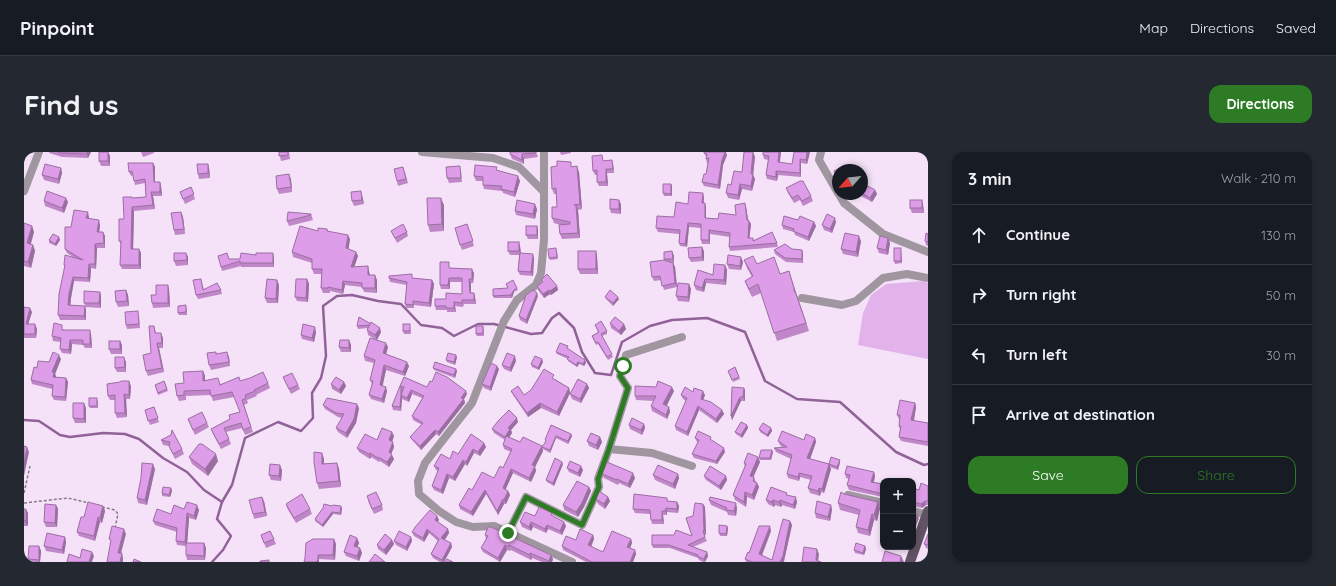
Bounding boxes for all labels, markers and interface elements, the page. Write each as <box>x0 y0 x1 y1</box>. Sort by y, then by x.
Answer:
text: Pinpoint <box>20 16 95 40</box>
text: Map <box>1139 19 1168 37</box>
text: Directions <box>1190 19 1254 37</box>
text: Saved <box>1276 19 1316 37</box>
button: Directions <box>1209 85 1312 123</box>
text: Find us <box>24 87 118 122</box>
north arrow <box>832 164 868 200</box>
text: 3 min <box>968 168 1012 189</box>
text: Walk · 210 m <box>1221 170 1296 186</box>
icon: ahead <box>968 224 990 246</box>
text: Continue <box>1006 225 1070 244</box>
text: 130 m <box>1261 227 1296 243</box>
icon: right <box>968 284 990 306</box>
text: Turn right <box>1006 285 1077 304</box>
text: 50 m <box>1266 287 1296 303</box>
icon: left <box>968 344 990 366</box>
text: Turn left <box>1006 345 1068 364</box>
text: 30 m <box>1266 347 1296 363</box>
route start <box>614 357 632 375</box>
icon: arrive <box>968 404 990 426</box>
text: Arrive at destination <box>1006 405 1155 424</box>
button: Save <box>968 456 1128 494</box>
button: Share <box>1136 456 1296 494</box>
map controls <box>880 478 916 550</box>
button: + <box>880 478 916 514</box>
button: − <box>880 514 916 550</box>
route end <box>499 524 517 542</box>

